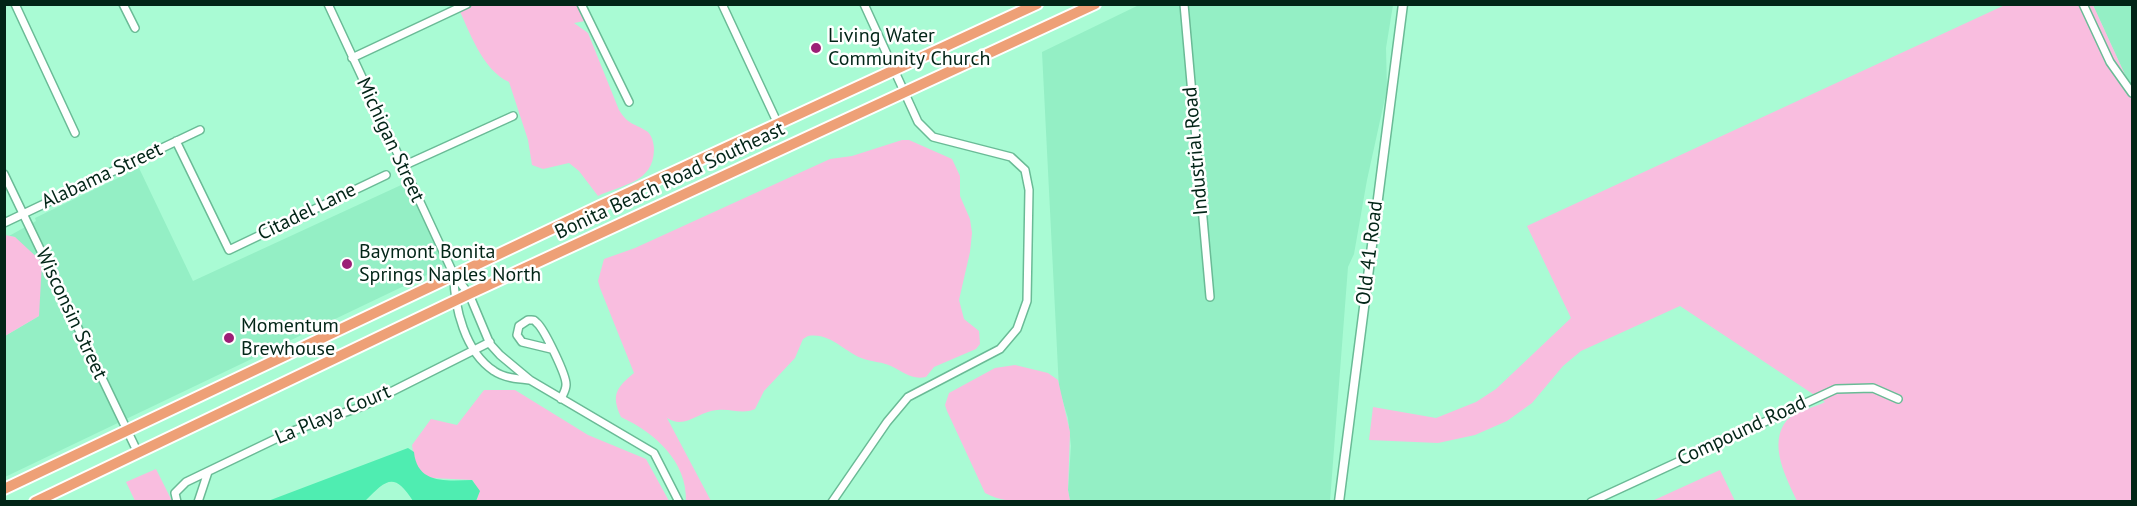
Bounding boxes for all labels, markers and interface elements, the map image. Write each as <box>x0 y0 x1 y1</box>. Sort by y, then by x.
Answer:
place label: Living Water Community Church <box>828 24 990 71</box>
marker: Living Water Community Church <box>809 41 823 55</box>
street label: Michigan Street <box>351 74 429 206</box>
street label: Industrial Road <box>1178 86 1214 216</box>
street label: Bonita Beach Road Southeast <box>551 117 789 245</box>
street label: Alabama Street <box>38 137 166 215</box>
street label: Citadel Lane <box>254 178 360 246</box>
street label: Old 41 Road <box>1352 199 1388 307</box>
place label: Baymont Bonita Springs Naples North <box>359 240 541 287</box>
street label: Wisconsin Street <box>30 245 112 383</box>
marker: Baymont Bonita Springs Naples North <box>340 257 354 271</box>
place label: Momentum Brewhouse <box>241 314 339 361</box>
marker: Momentum Brewhouse <box>222 331 236 345</box>
street label: La Playa Court <box>272 380 394 450</box>
street label: Compound Road <box>1674 391 1810 471</box>

